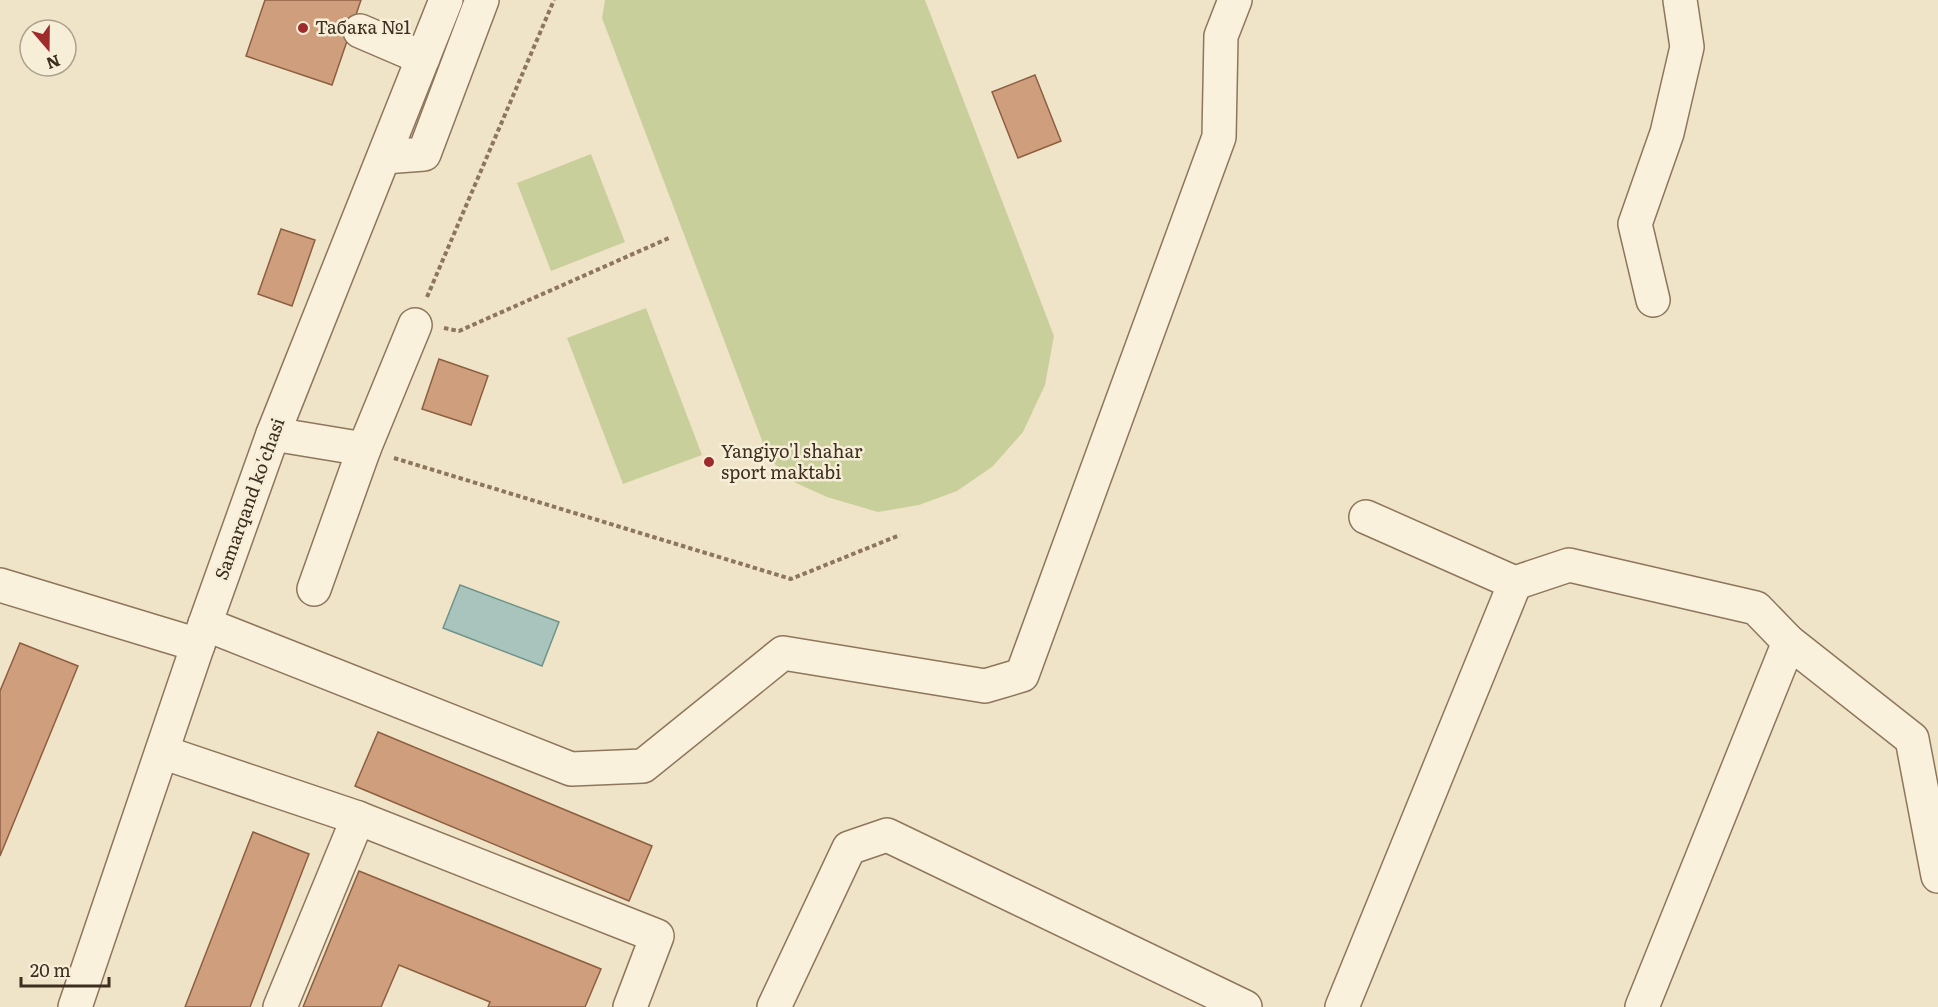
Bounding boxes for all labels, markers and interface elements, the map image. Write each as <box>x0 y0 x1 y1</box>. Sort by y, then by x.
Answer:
place label: Табака №1 <box>315 13 411 40</box>
north arrow <box>18 18 78 78</box>
marker: Табака №1 <box>296 21 310 35</box>
text: N <box>43 49 64 77</box>
street label: Samarqand ko'chasi <box>207 414 291 583</box>
place label: Yangiyo'l shahar sport maktabi <box>721 437 863 485</box>
marker: Yangiyo'l shahar sport maktabi <box>702 455 716 469</box>
scale bar <box>21 950 110 988</box>
text: 20 m <box>30 956 71 983</box>

